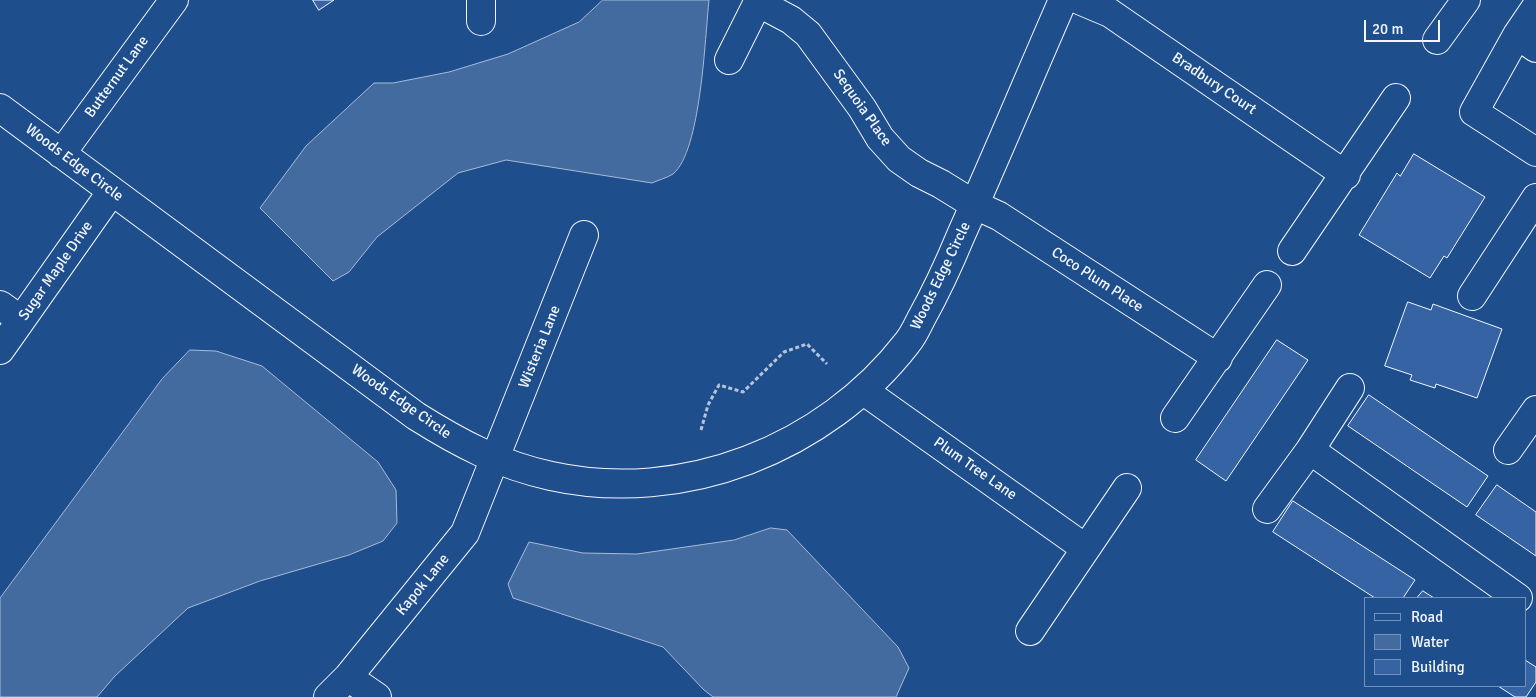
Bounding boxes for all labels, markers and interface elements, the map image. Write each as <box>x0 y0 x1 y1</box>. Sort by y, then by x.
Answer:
scale bar <box>1366 10 1442 42</box>
text: 20 m <box>1372 20 1403 38</box>
street label: Butternut Lane <box>81 33 153 121</box>
street label: Bradbury Court <box>1168 49 1260 119</box>
street label: Sequoia Place <box>829 66 895 150</box>
street label: Woods Edge Circle <box>22 120 126 206</box>
street label: Sugar Maple Drive <box>15 218 97 324</box>
street label: Woods Edge Circle <box>907 219 975 333</box>
street label: Coco Plum Place <box>1048 244 1146 316</box>
street label: Wisteria Lane <box>515 303 565 391</box>
street label: Woods Edge Circle <box>348 361 454 443</box>
street label: Plum Tree Lane <box>930 434 1020 504</box>
street label: Kapok Lane <box>393 551 453 619</box>
legend <box>1364 597 1526 687</box>
text: Road <box>1411 608 1443 626</box>
text: Water <box>1411 633 1449 651</box>
text: Building <box>1411 658 1465 676</box>

